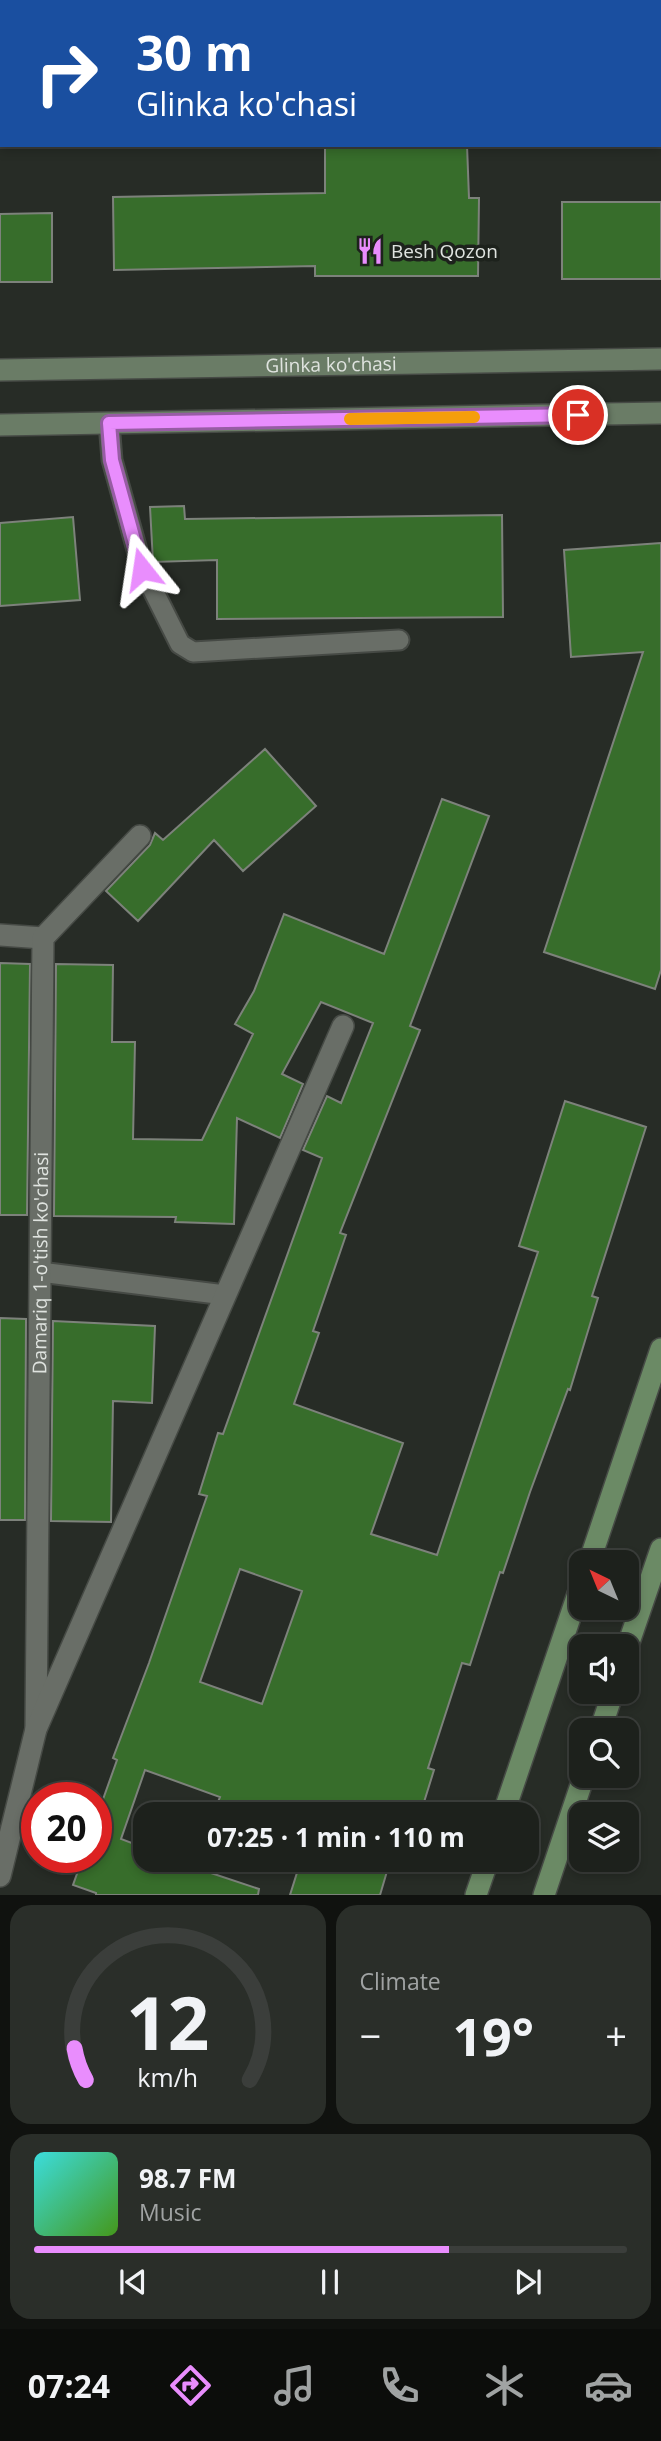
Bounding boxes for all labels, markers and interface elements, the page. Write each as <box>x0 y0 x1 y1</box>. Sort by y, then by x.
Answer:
text: 30 m <box>136 19 253 85</box>
icon: right <box>21 28 112 119</box>
text: Glinka ko'chasi <box>136 82 357 125</box>
restaurant icon: Besh Qozon <box>355 236 385 266</box>
place label: Besh Qozon <box>391 238 498 264</box>
street label: Glinka ko'chasi <box>265 350 397 379</box>
pin <box>548 385 608 445</box>
icon: arrive <box>559 396 597 434</box>
position arrow <box>105 532 179 606</box>
street label: Damariq 1-o'tish ko'chasi <box>26 1152 54 1374</box>
north arrow <box>569 1550 639 1620</box>
map controls <box>569 1550 639 1872</box>
button: sound <box>569 1634 639 1704</box>
button: search <box>569 1718 639 1788</box>
speed limit sign: 20 <box>21 1782 112 1873</box>
button: layers <box>569 1802 639 1872</box>
text: 07:25 · 1 min · 110 m <box>207 1819 465 1855</box>
text: Climate <box>360 1965 441 1997</box>
text: 12 <box>126 1973 209 2072</box>
text: 19° <box>452 2000 534 2071</box>
text: − <box>360 2009 381 2061</box>
text: + <box>605 2009 627 2061</box>
text: km/h <box>137 2060 198 2094</box>
text: 98.7 FM <box>139 2160 237 2196</box>
text: Music <box>139 2196 202 2228</box>
icon: previous <box>114 2263 152 2301</box>
icon: pause <box>311 2263 349 2301</box>
icon: next <box>509 2263 547 2301</box>
icon: directions <box>166 2361 215 2410</box>
icon: music <box>270 2361 319 2410</box>
icon: phone <box>375 2361 424 2410</box>
icon: climate <box>480 2361 529 2410</box>
icon: car <box>584 2361 633 2410</box>
text: 07:24 <box>28 2364 110 2407</box>

